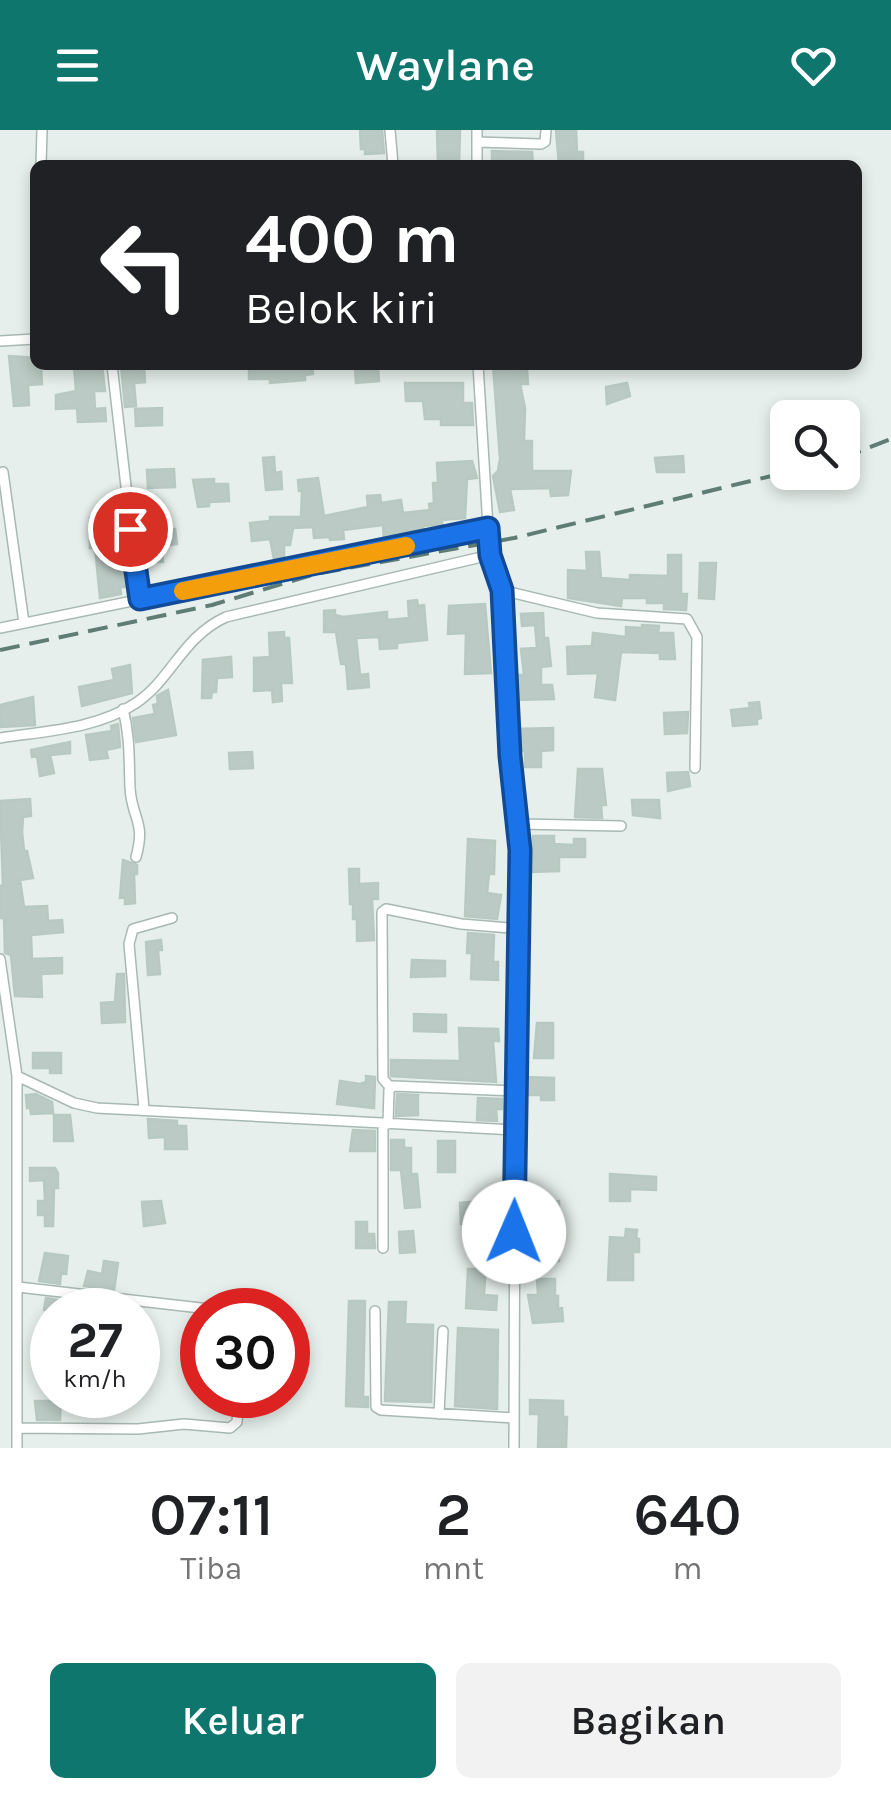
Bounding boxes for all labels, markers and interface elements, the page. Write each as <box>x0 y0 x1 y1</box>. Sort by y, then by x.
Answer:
icon: menu <box>50 38 105 93</box>
icon: heart <box>786 38 841 93</box>
text: Waylane <box>356 39 535 91</box>
text: 400 m <box>245 198 459 280</box>
icon: left <box>80 200 210 330</box>
text: Belok kiri <box>245 282 438 334</box>
map controls <box>770 400 860 490</box>
button: search <box>770 400 860 490</box>
pin <box>88 487 173 572</box>
icon: arrive <box>103 502 158 557</box>
position arrow <box>462 1180 566 1284</box>
speed limit sign: 30 <box>180 1288 310 1418</box>
text: 27 <box>67 1311 123 1370</box>
text: km/h <box>63 1364 127 1393</box>
text: 07:11 <box>149 1480 274 1550</box>
text: 2 <box>435 1480 471 1550</box>
text: 640 <box>633 1480 742 1550</box>
text: Tiba <box>180 1550 242 1587</box>
text: mnt <box>423 1550 484 1587</box>
text: m <box>673 1550 702 1587</box>
button: Keluar <box>50 1663 436 1778</box>
button: Bagikan <box>456 1663 841 1778</box>

